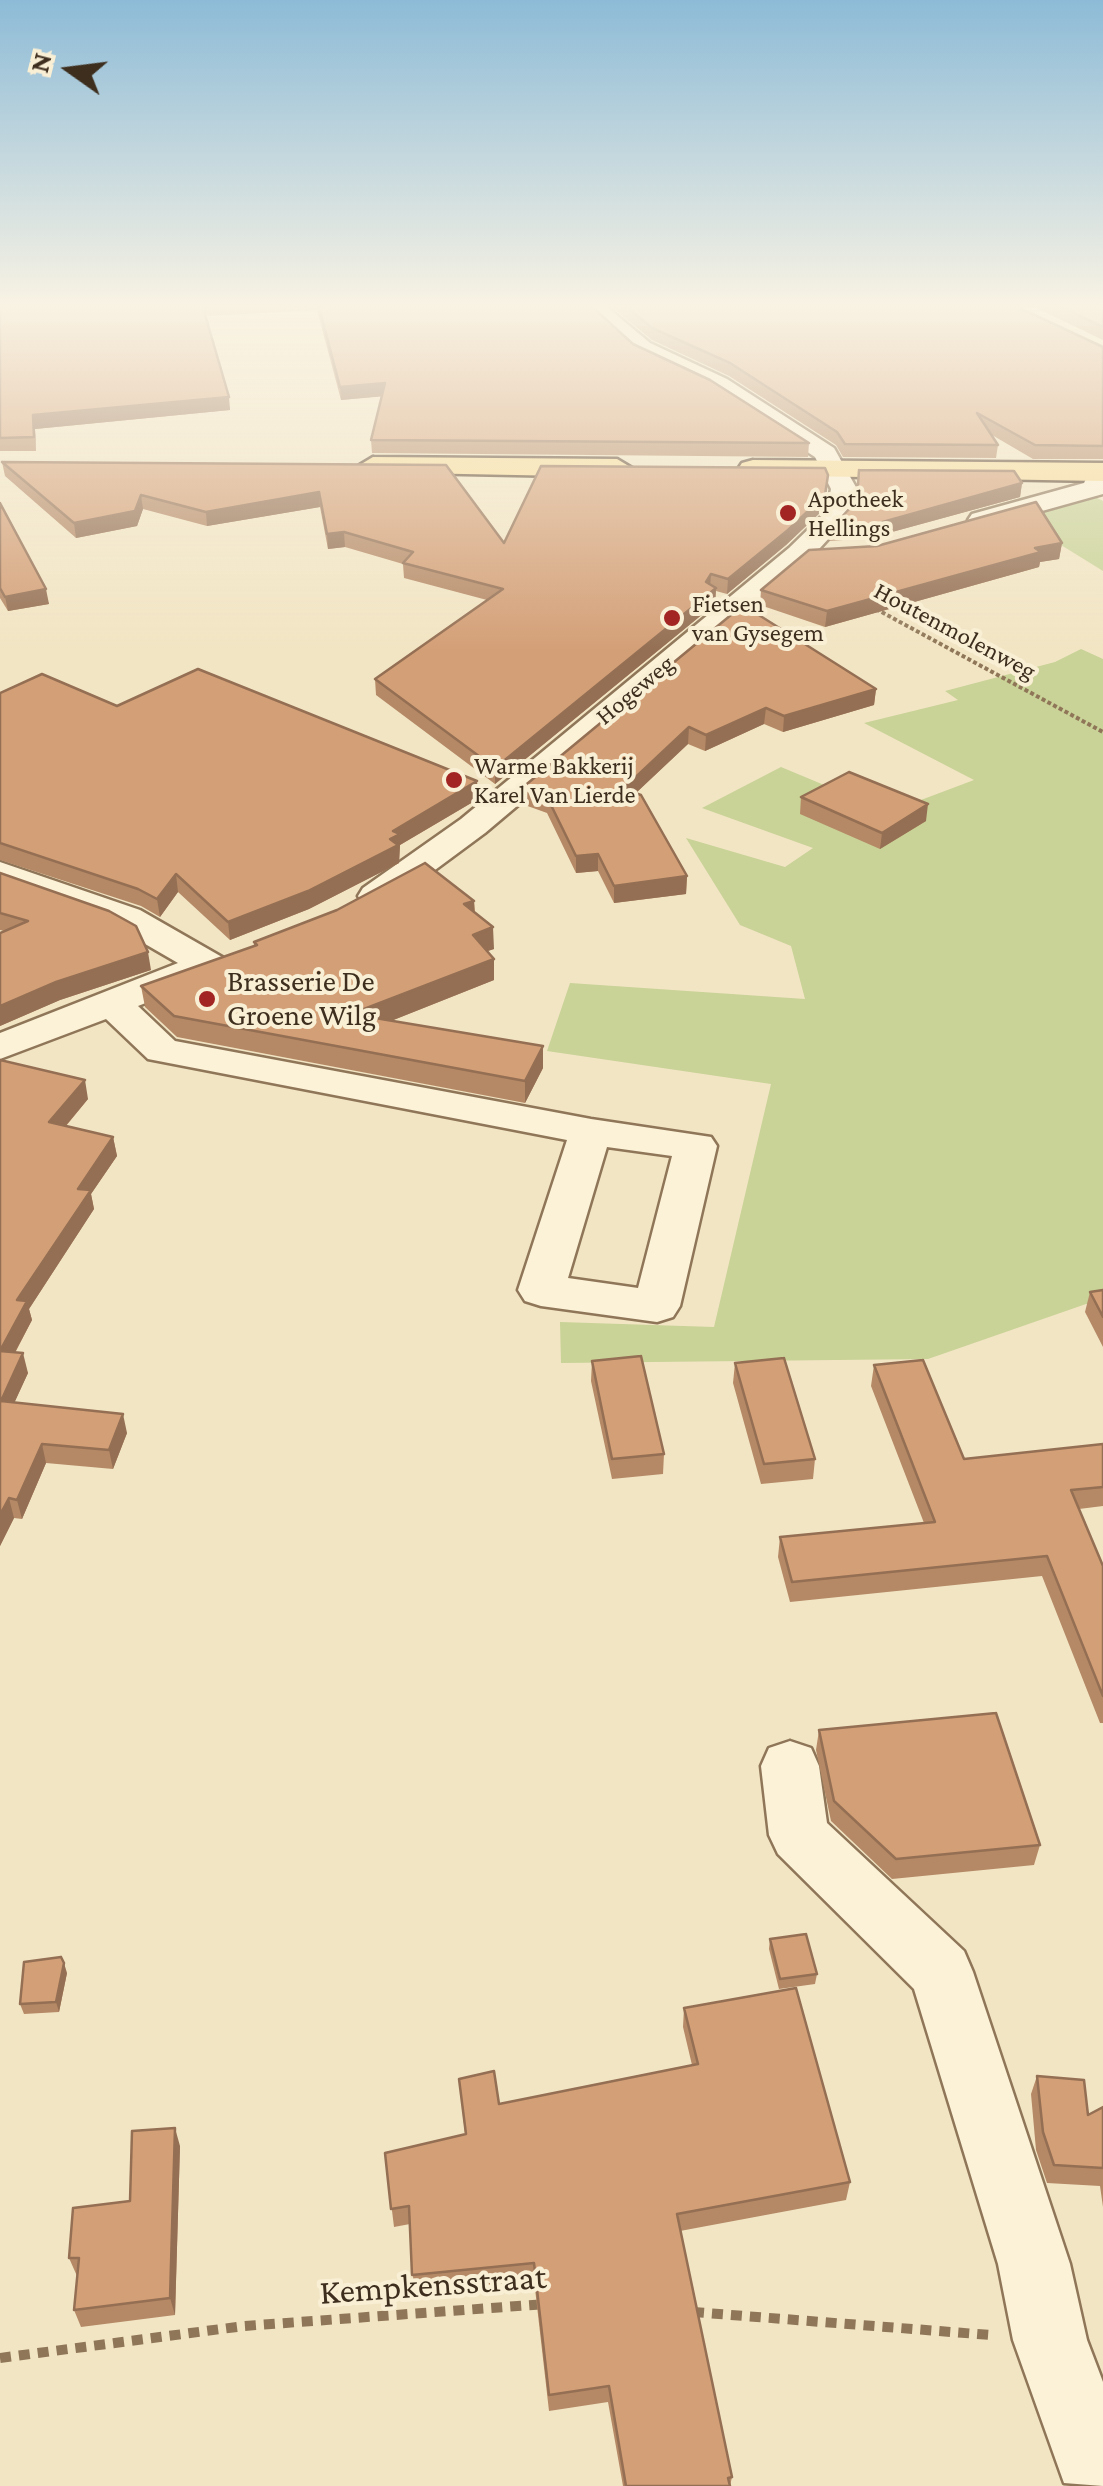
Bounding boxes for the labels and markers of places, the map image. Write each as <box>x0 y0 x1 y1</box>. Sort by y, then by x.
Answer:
place label: Apotheek Hellings <box>808 484 903 543</box>
marker: Apotheek Hellings <box>777 502 799 524</box>
place label: Fietsen van Gysegem <box>692 589 824 648</box>
marker: Fietsen van Gysegem <box>661 607 683 629</box>
place label: Warme Bakkerij Karel Van Lierde <box>474 751 636 810</box>
marker: Warme Bakkerij Karel Van Lierde <box>443 769 465 791</box>
place label: Brasserie De Groene Wilg <box>227 964 376 1034</box>
marker: Brasserie De Groene Wilg <box>196 988 218 1010</box>

